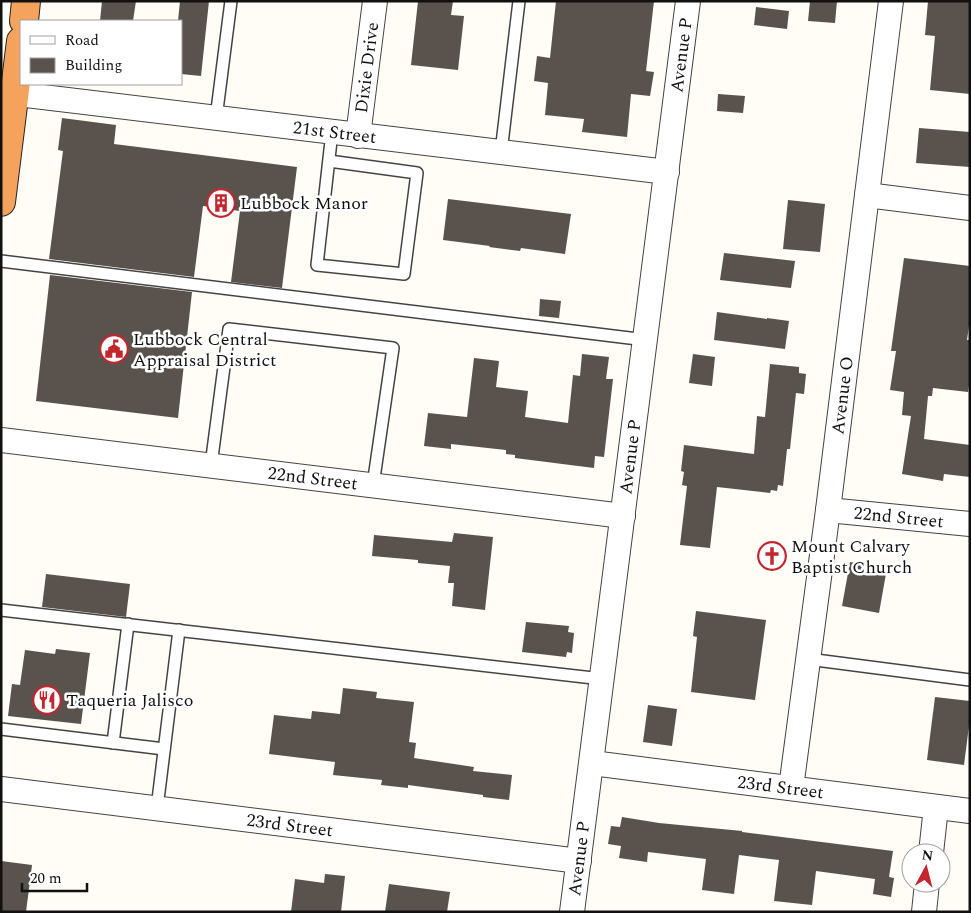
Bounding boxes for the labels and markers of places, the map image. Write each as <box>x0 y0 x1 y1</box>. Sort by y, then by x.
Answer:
building icon: Lubbock Manor <box>206 188 236 218</box>
place label: Lubbock Manor <box>240 190 368 217</box>
place label: Lubbock Central Appraisal District <box>133 326 276 374</box>
public building icon: Lubbock Central Appraisal District <box>99 334 129 364</box>
place label: Mount Calvary Baptist Church <box>791 533 912 581</box>
church icon: Mount Calvary Baptist Church <box>757 541 787 571</box>
restaurant icon: Taqueria Jalisco <box>32 685 62 715</box>
place label: Taqueria Jalisco <box>66 687 193 714</box>

